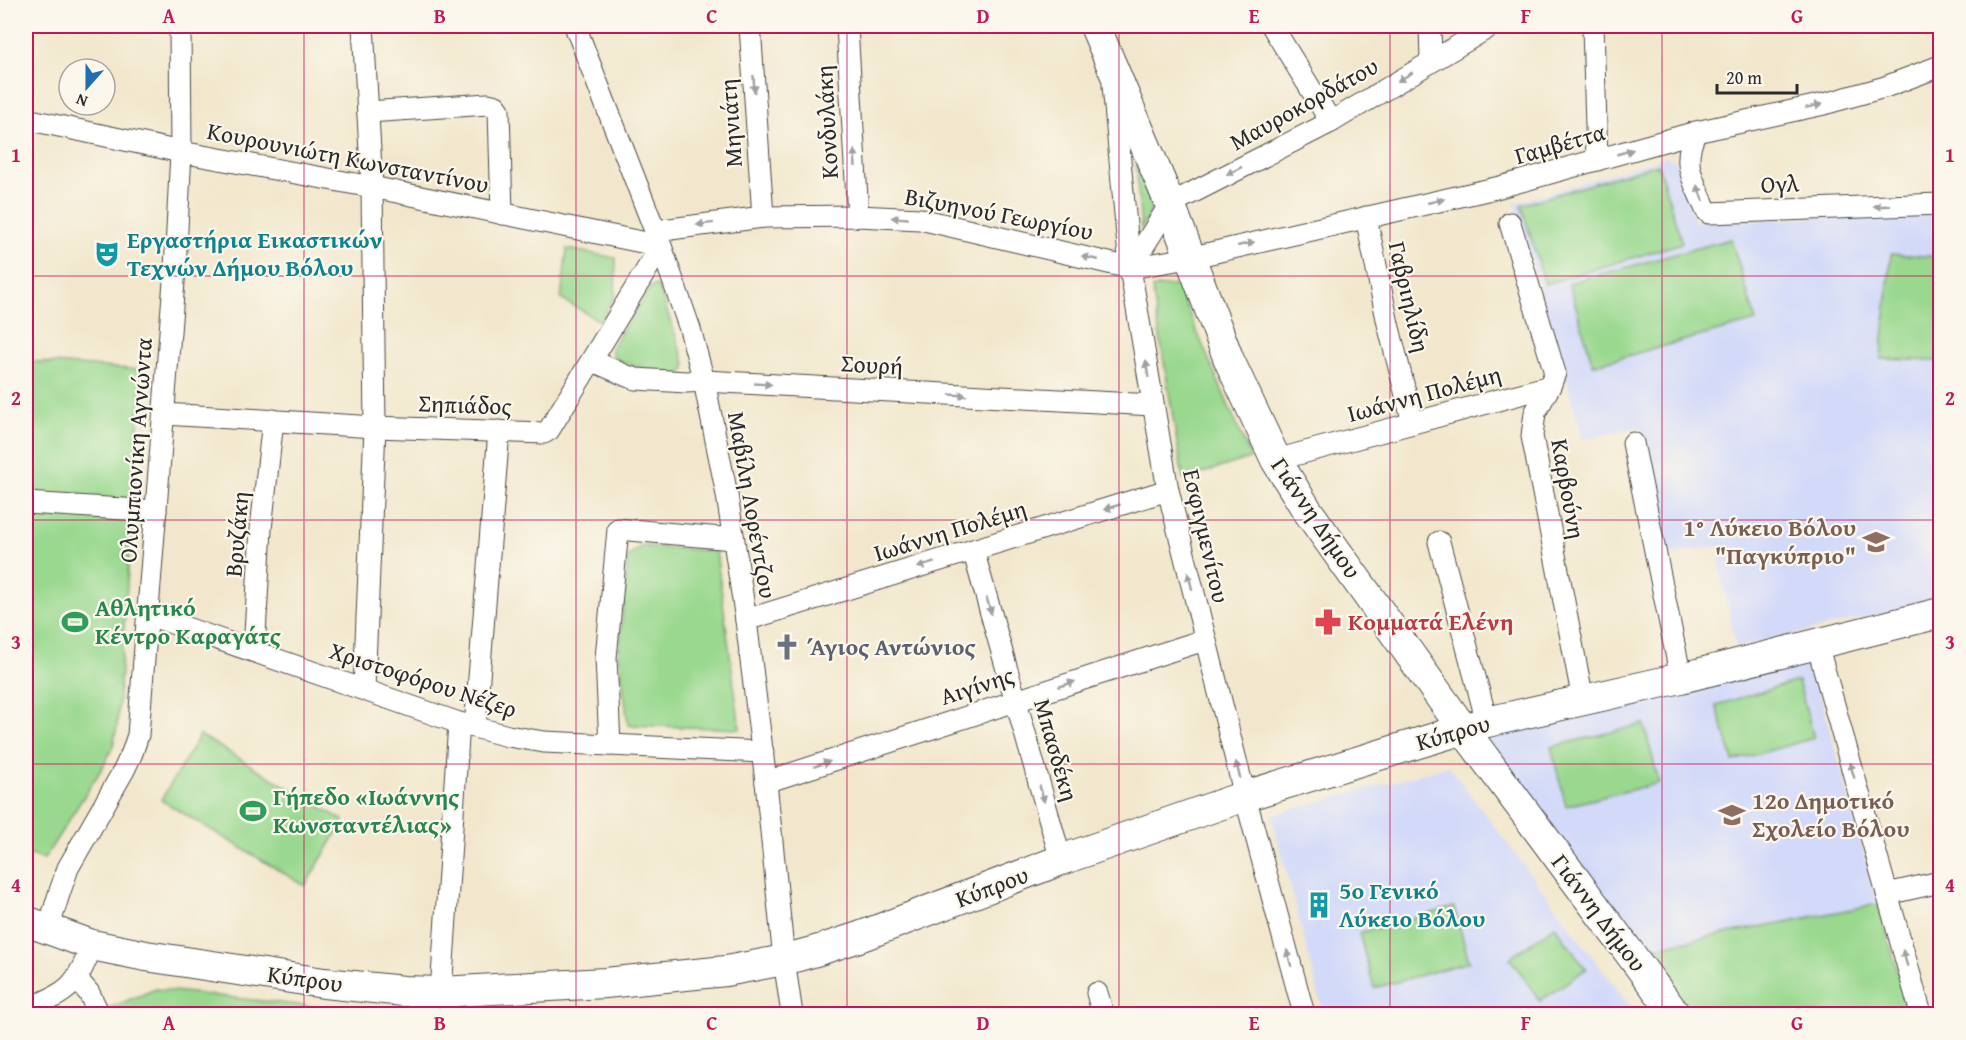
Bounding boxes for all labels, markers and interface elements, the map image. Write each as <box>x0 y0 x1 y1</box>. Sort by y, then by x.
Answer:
text: A <box>163 1 176 30</box>
text: B <box>434 1 446 30</box>
text: C <box>706 1 718 30</box>
text: D <box>976 1 990 30</box>
text: E <box>1249 1 1260 30</box>
text: F <box>1521 1 1531 30</box>
text: G <box>1791 1 1803 30</box>
street label: Μαυροκορδάτου <box>1223 48 1384 159</box>
north arrow <box>57 57 117 117</box>
scale bar <box>1717 57 1796 95</box>
street label: Κονδυλάκη <box>806 64 847 180</box>
text: 20 m <box>1726 64 1762 91</box>
one-way arrow <box>1397 71 1413 82</box>
one-way arrow <box>749 74 758 93</box>
street label: Μηνιάτη <box>710 78 751 169</box>
text: N <box>72 88 91 114</box>
one-way arrow <box>1805 101 1823 111</box>
street label: Κουρουνιώτη Κωνσταντίνου <box>204 113 492 202</box>
street label: Γαμβέττα <box>1510 114 1609 173</box>
text: 1 <box>11 140 21 169</box>
text: 1 <box>1945 140 1955 169</box>
one-way arrow <box>1616 147 1634 156</box>
one-way arrow <box>850 148 860 167</box>
street label: Ογλ <box>1760 165 1801 202</box>
one-way arrow <box>1226 166 1243 176</box>
street label: Βιζυηνού Γεωργίου <box>902 178 1096 249</box>
one-way arrow <box>1694 184 1704 202</box>
one-way arrow <box>1427 196 1445 206</box>
one-way arrow <box>1873 202 1892 211</box>
one-way arrow <box>890 214 909 223</box>
one-way arrow <box>696 219 715 229</box>
place label: Εργαστήρια Εικαστικών Τεχνών Δήμου Βόλου <box>127 222 382 285</box>
street label: Γαβριηλίδη <box>1380 238 1439 356</box>
theatre icon: Εργαστήρια Εικαστικών Τεχνών Δήμου Βόλου <box>92 239 122 269</box>
one-way arrow <box>1237 239 1255 249</box>
one-way arrow <box>1081 253 1100 263</box>
street label: Ολυμπιονίκη Αγνώντα <box>110 336 161 564</box>
street label: Σουρή <box>840 345 904 384</box>
street label: Ιωάννη Πολέμη <box>1343 356 1505 431</box>
one-way arrow <box>1142 360 1151 379</box>
one-way arrow <box>753 380 772 389</box>
text: 2 <box>11 383 21 412</box>
text: 2 <box>1945 383 1955 412</box>
street label: Σηπιάδος <box>418 385 512 424</box>
one-way arrow <box>948 390 967 399</box>
street label: Μαβίλη Λορέντζου <box>719 409 786 601</box>
street label: Καρβούνη <box>1542 436 1595 542</box>
street label: Γιάννη Δήμου <box>1263 450 1370 585</box>
street label: Εσφιγμενίτου <box>1174 465 1239 606</box>
street label: Βρυζάκη <box>215 490 258 578</box>
street label: Ιωάννη Πολέμη <box>869 491 1031 570</box>
one-way arrow <box>1103 503 1121 513</box>
place label: 1° Λύκειο Βόλου "Παγκύπριο" <box>1683 510 1856 573</box>
school or university icon: 1° Λύκειο Βόλου "Παγκύπριο" <box>1861 527 1891 557</box>
one-way arrow <box>917 560 935 570</box>
one-way arrow <box>1185 572 1195 590</box>
place label: Αθλητικό Κέντρο Καραγάτς <box>95 590 282 653</box>
one-way arrow <box>985 597 994 615</box>
place label: Κομματά Ελένη <box>1348 604 1513 639</box>
sports icon: Αθλητικό Κέντρο Καραγάτς <box>60 607 90 637</box>
pharmacy icon: Κομματά Ελένη <box>1313 607 1343 637</box>
text: 3 <box>11 627 21 656</box>
text: 3 <box>1945 627 1955 656</box>
place label: Άγιος Αντώνιος <box>807 629 976 664</box>
church icon: Άγιος Αντώνιος <box>772 632 802 662</box>
street label: Χριστοφόρου Νέζερ <box>325 633 521 726</box>
street label: Αιγίνης <box>935 657 1018 714</box>
one-way arrow <box>1058 678 1076 688</box>
street label: Μπασδέκη <box>1025 695 1088 805</box>
street label: Κύπρου <box>1412 705 1494 760</box>
one-way arrow <box>813 759 831 768</box>
one-way arrow <box>1233 761 1242 779</box>
one-way arrow <box>1847 761 1857 780</box>
place label: Γήπεδο «Ιωάννης Κωνσταντέλιας» <box>273 779 460 842</box>
place label: 12ο Δημοτικό Σχολείο Βόλου <box>1752 783 1910 846</box>
one-way arrow <box>1038 785 1047 803</box>
sports icon: Γήπεδο «Ιωάννης Κωνσταντέλιας» <box>238 796 268 826</box>
school or university icon: 12ο Δημοτικό Σχολείο Βόλου <box>1717 800 1747 830</box>
street label: Γιάννη Δήμου <box>1543 846 1655 979</box>
street label: Κύπρου <box>950 857 1033 916</box>
text: 4 <box>11 870 21 899</box>
text: 4 <box>1945 870 1955 899</box>
place label: 5ο Γενικό Λύκειο Βόλου <box>1339 873 1485 936</box>
building icon: 5ο Γενικό Λύκειο Βόλου <box>1304 890 1334 920</box>
one-way arrow <box>1283 949 1293 967</box>
one-way arrow <box>1900 949 1909 967</box>
street label: Κύπρου <box>265 956 345 1001</box>
text: A <box>163 1008 176 1037</box>
text: B <box>434 1008 446 1037</box>
text: C <box>706 1008 718 1037</box>
text: D <box>976 1008 990 1037</box>
text: E <box>1249 1008 1260 1037</box>
text: F <box>1521 1008 1531 1037</box>
text: G <box>1791 1008 1803 1037</box>

